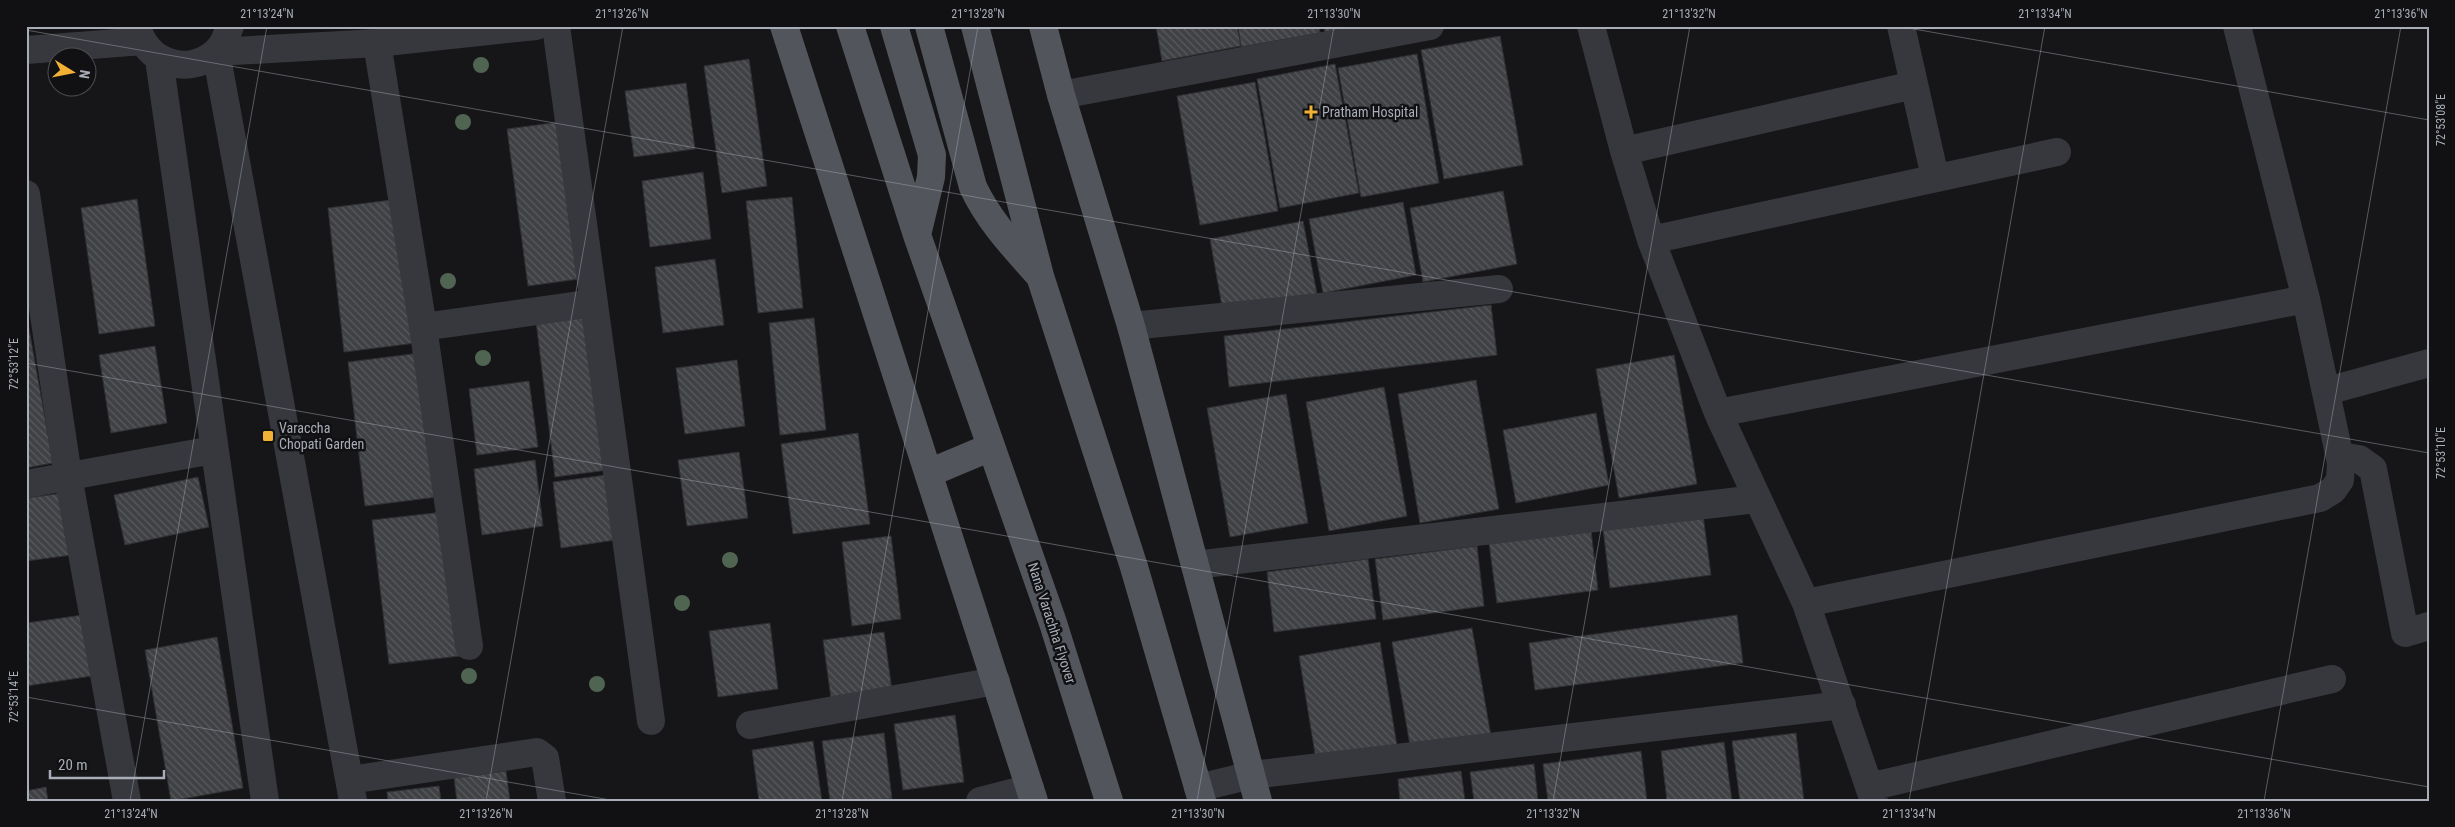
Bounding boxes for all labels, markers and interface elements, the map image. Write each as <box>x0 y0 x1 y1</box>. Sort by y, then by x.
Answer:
text: 21°13'24"N <box>240 7 294 21</box>
text: 21°13'26"N <box>595 7 649 21</box>
text: 21°13'28"N <box>951 7 1005 21</box>
text: 21°13'30"N <box>1307 7 1361 21</box>
text: 21°13'32"N <box>1662 7 1716 21</box>
text: 21°13'34"N <box>2018 7 2072 21</box>
text: 21°13'36"N <box>2374 7 2428 21</box>
north arrow <box>48 48 98 98</box>
text: N <box>76 69 93 80</box>
text: 72°53'08"E <box>2434 94 2448 146</box>
place label: Pratham Hospital <box>1322 104 1418 120</box>
marker: Pratham Hospital <box>1304 105 1318 119</box>
text: 72°53'12"E <box>7 338 21 390</box>
place label: Varaccha Chopati Garden <box>279 420 364 452</box>
text: 72°53'10"E <box>2434 427 2448 479</box>
marker: Varaccha Chopati Garden <box>261 429 275 443</box>
street label: Nana Varachha Flyover <box>1025 560 1079 686</box>
text: 72°53'14"E <box>7 671 21 723</box>
scale bar <box>50 747 164 779</box>
text: 20 m <box>58 756 88 774</box>
text: 21°13'24"N <box>104 807 158 821</box>
text: 21°13'26"N <box>459 807 513 821</box>
text: 21°13'28"N <box>815 807 869 821</box>
text: 21°13'30"N <box>1171 807 1225 821</box>
text: 21°13'32"N <box>1526 807 1580 821</box>
text: 21°13'34"N <box>1882 807 1936 821</box>
text: 21°13'36"N <box>2237 807 2291 821</box>

